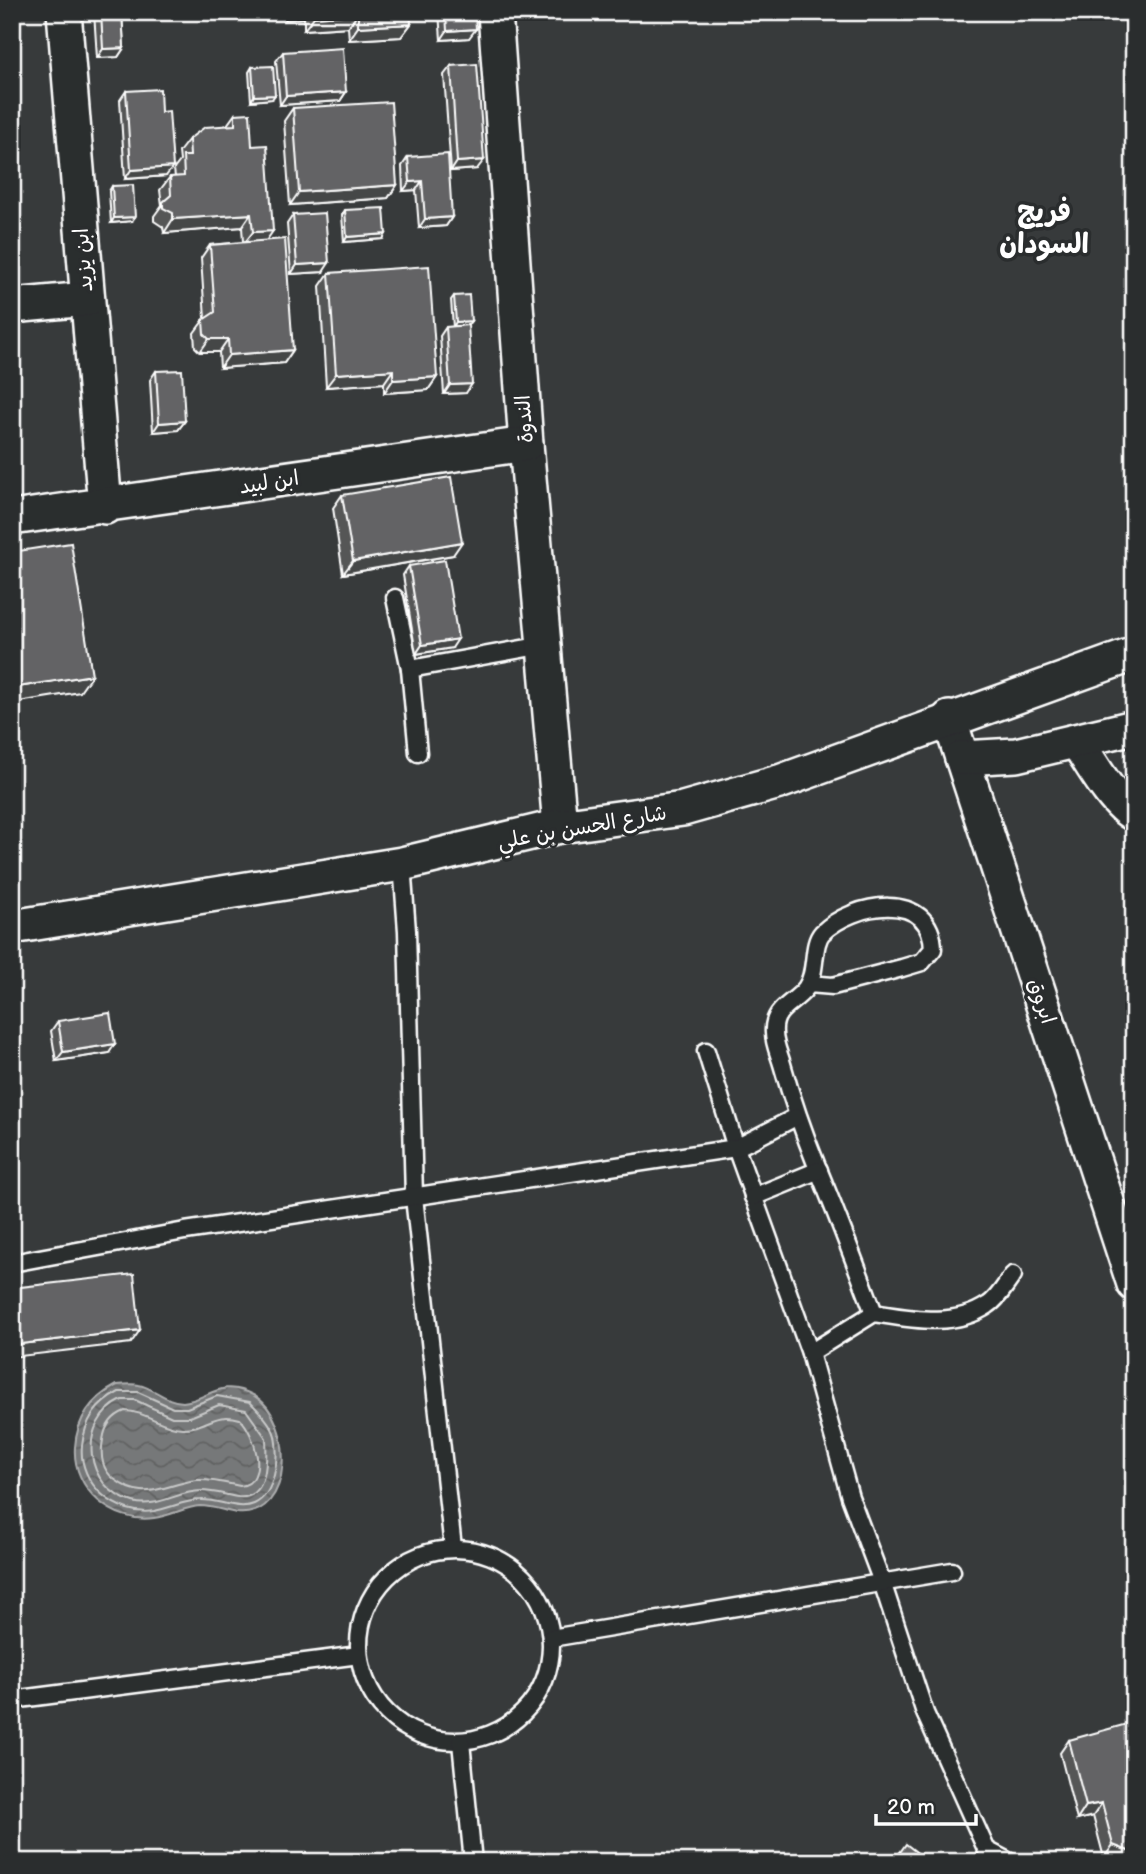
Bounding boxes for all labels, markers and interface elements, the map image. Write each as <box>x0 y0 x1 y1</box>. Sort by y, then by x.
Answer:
district label: فريج السودان <box>999 196 1089 262</box>
street label: ابن يزيد <box>69 227 98 293</box>
street label: الندوة <box>510 394 539 444</box>
street label: ابن لبيد <box>237 465 301 500</box>
street label: شارع الحسن بن علي <box>496 800 670 861</box>
street label: ابروق <box>1022 975 1061 1027</box>
scale bar <box>876 1783 976 1827</box>
text: 20 m <box>887 1795 935 1820</box>

